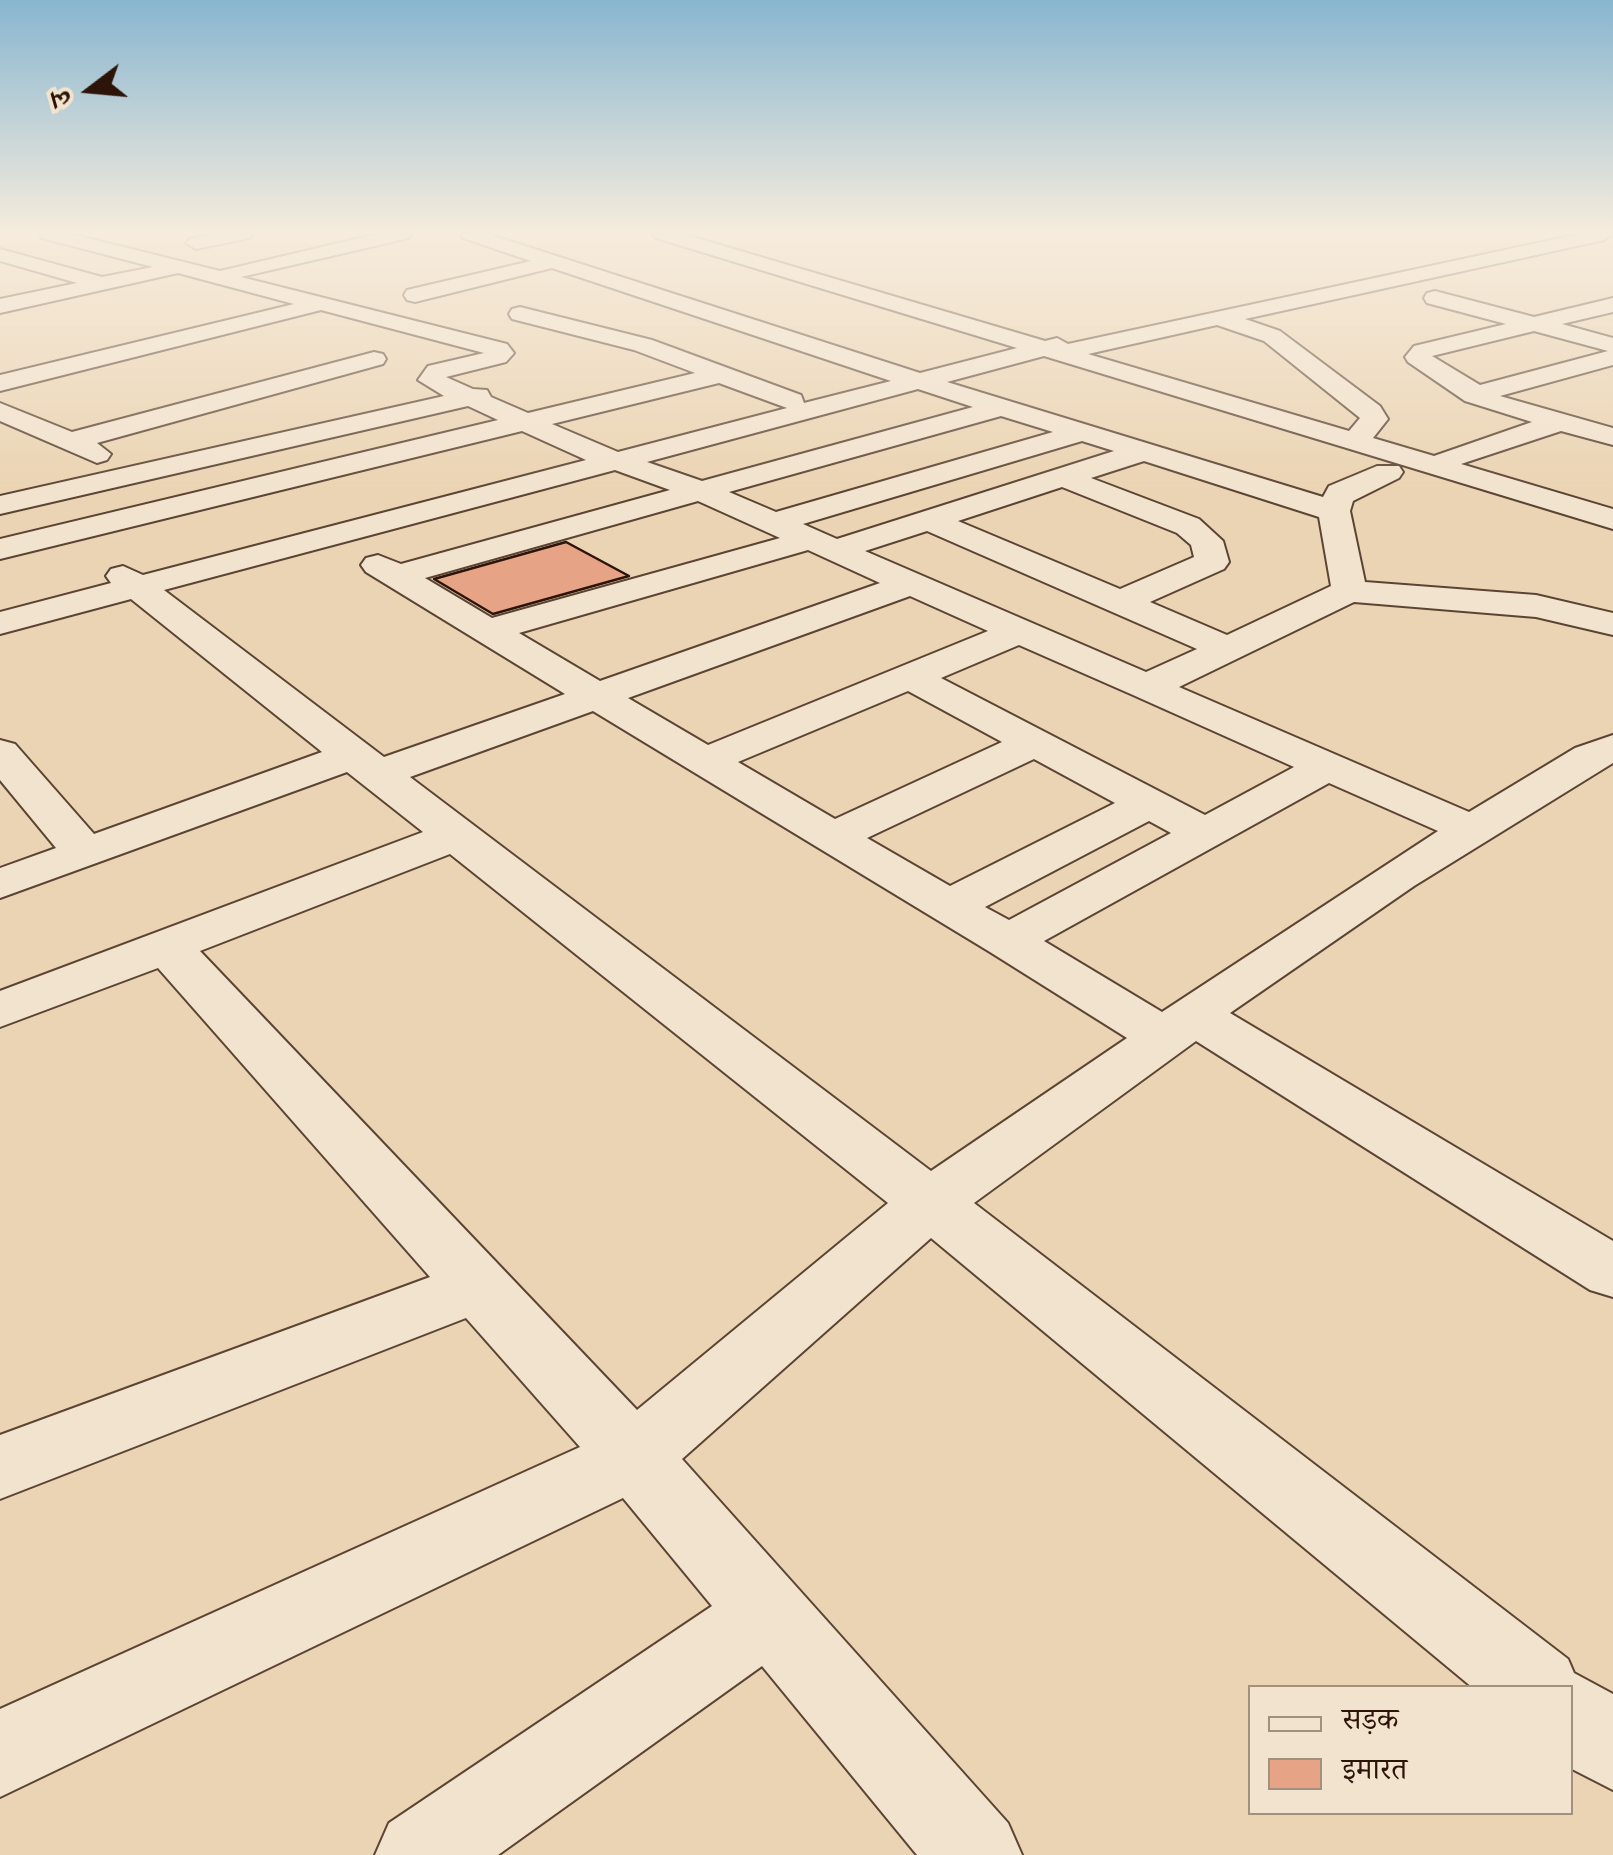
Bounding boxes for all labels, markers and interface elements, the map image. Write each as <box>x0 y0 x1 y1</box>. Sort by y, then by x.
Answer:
north arrow <box>40 40 140 140</box>
text: उ <box>42 87 79 110</box>
legend <box>1248 1685 1573 1815</box>
text: सड़क <box>1342 1701 1398 1737</box>
text: इमारत <box>1342 1751 1407 1787</box>

